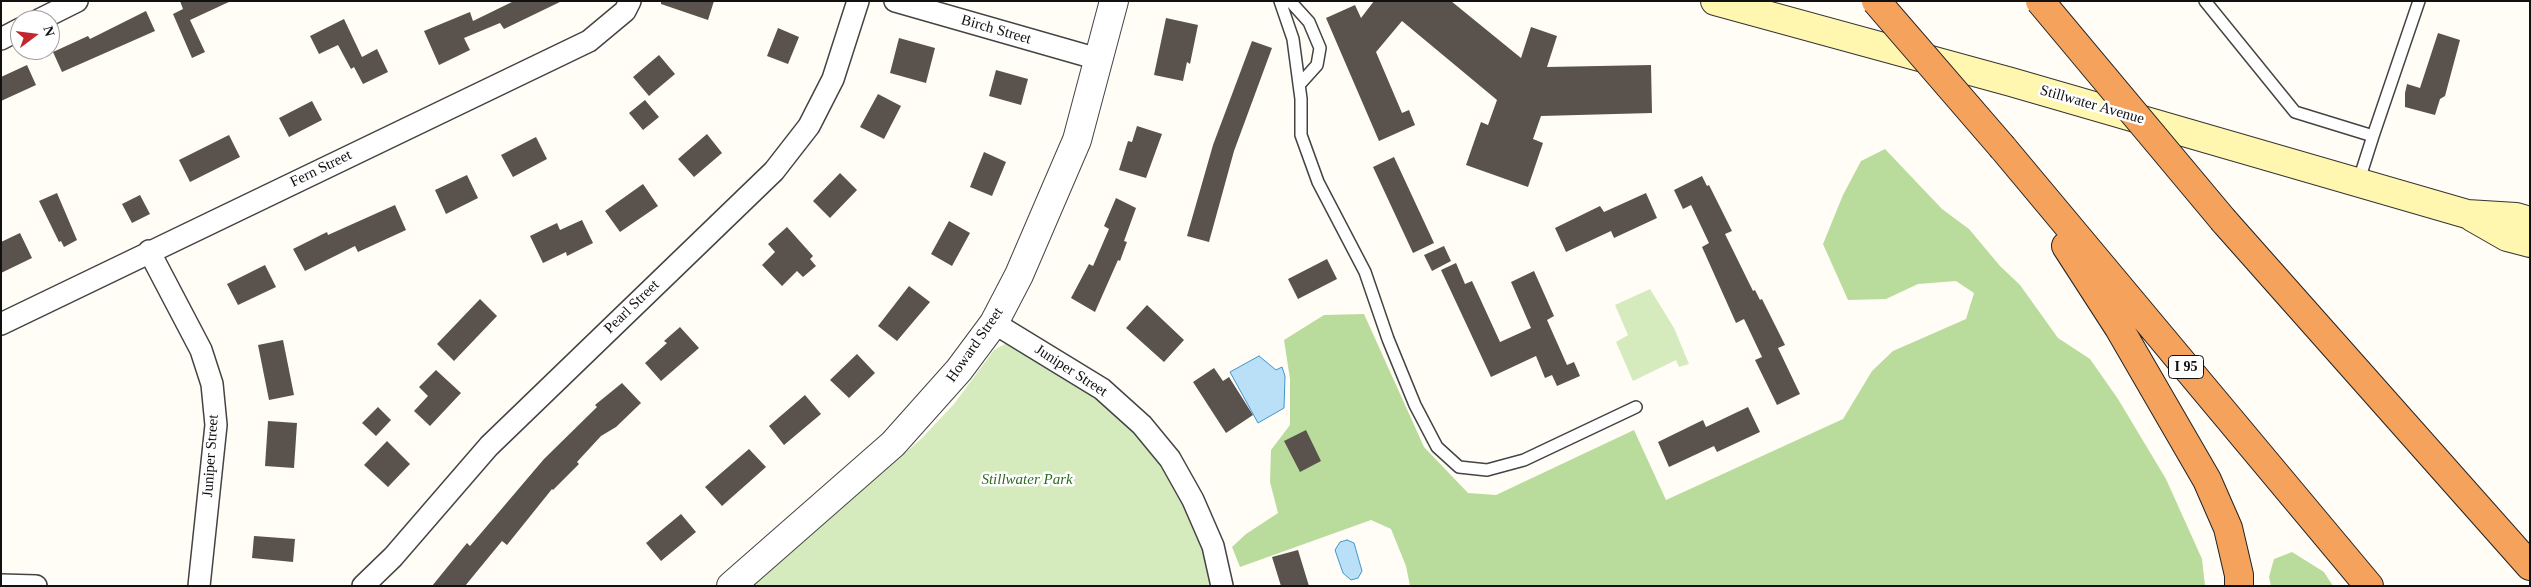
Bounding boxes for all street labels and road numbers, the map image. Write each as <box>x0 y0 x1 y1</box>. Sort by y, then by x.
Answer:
street label: Birch Street <box>959 11 1033 49</box>
street label: Stillwater Avenue <box>2038 82 2146 128</box>
street label: Fern Street <box>287 146 355 192</box>
street label: Pearl Street <box>601 276 663 338</box>
street label: Howard Street <box>943 304 1007 386</box>
street label: Juniper Street <box>1031 341 1111 401</box>
road number: I 95 <box>2168 356 2204 378</box>
street label: Juniper Street <box>199 414 223 498</box>

